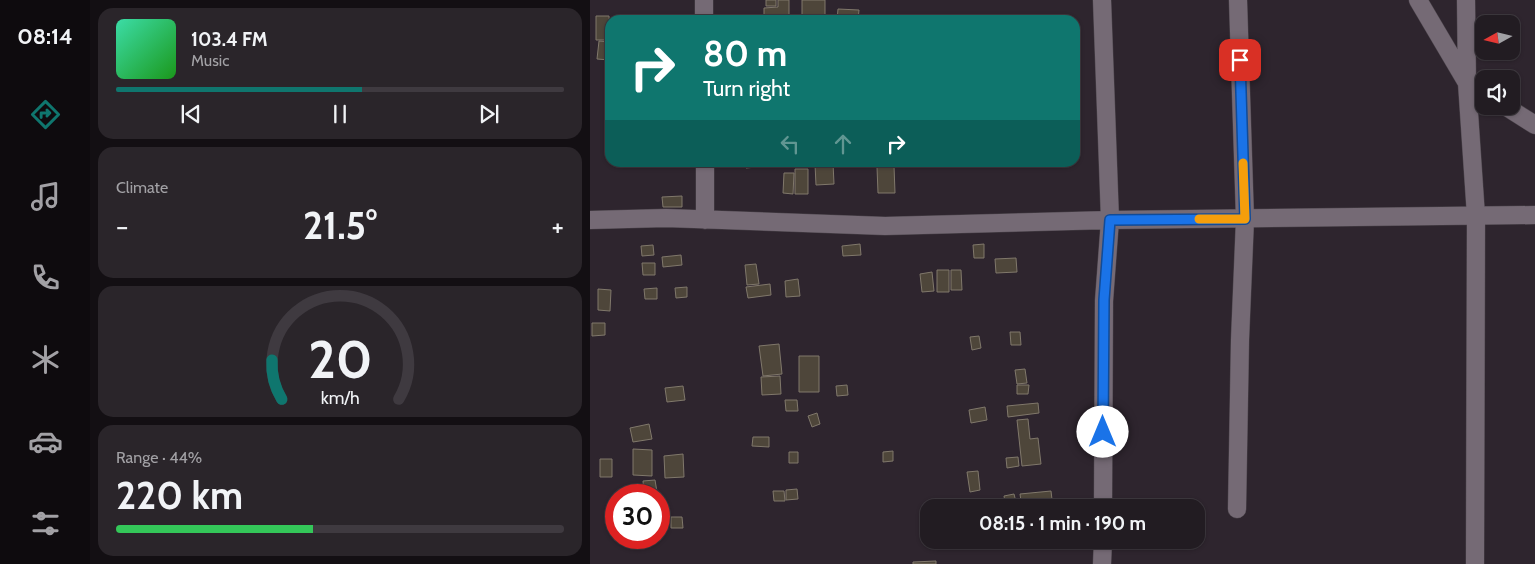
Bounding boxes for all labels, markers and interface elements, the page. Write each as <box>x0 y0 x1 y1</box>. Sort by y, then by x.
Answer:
north arrow <box>1475 15 1520 60</box>
map controls <box>1475 15 1520 115</box>
text: 08:14 <box>17 23 73 50</box>
text: 103.4 FM <box>191 28 267 51</box>
text: 80 m <box>703 32 787 75</box>
icon: right <box>620 35 685 100</box>
pin <box>1219 39 1261 81</box>
icon: arrive <box>1226 46 1254 74</box>
text: Music <box>191 51 229 70</box>
button: sound <box>1475 70 1520 115</box>
text: Turn right <box>703 75 790 102</box>
icon: directions <box>28 97 63 132</box>
icon: previous <box>177 100 205 128</box>
icon: pause <box>326 100 354 128</box>
icon: next <box>475 100 503 128</box>
icon: left <box>776 130 804 158</box>
icon: ahead <box>829 130 857 158</box>
icon: right <box>882 130 910 158</box>
text: Climate <box>116 178 168 197</box>
icon: music <box>28 179 63 214</box>
text: 21.5° <box>303 202 377 249</box>
text: − <box>116 209 128 243</box>
text: + <box>552 209 564 243</box>
icon: phone <box>28 260 63 295</box>
text: 20 <box>308 328 372 391</box>
icon: climate <box>28 342 63 377</box>
text: km/h <box>320 387 360 408</box>
position arrow <box>1076 405 1128 457</box>
icon: car <box>28 424 63 459</box>
text: Range · 44% <box>116 448 202 467</box>
text: 220 km <box>116 472 243 519</box>
speed limit sign: 30 <box>605 484 670 549</box>
icon: filters <box>28 506 63 541</box>
text: 08:15 · 1 min · 190 m <box>979 512 1146 535</box>

